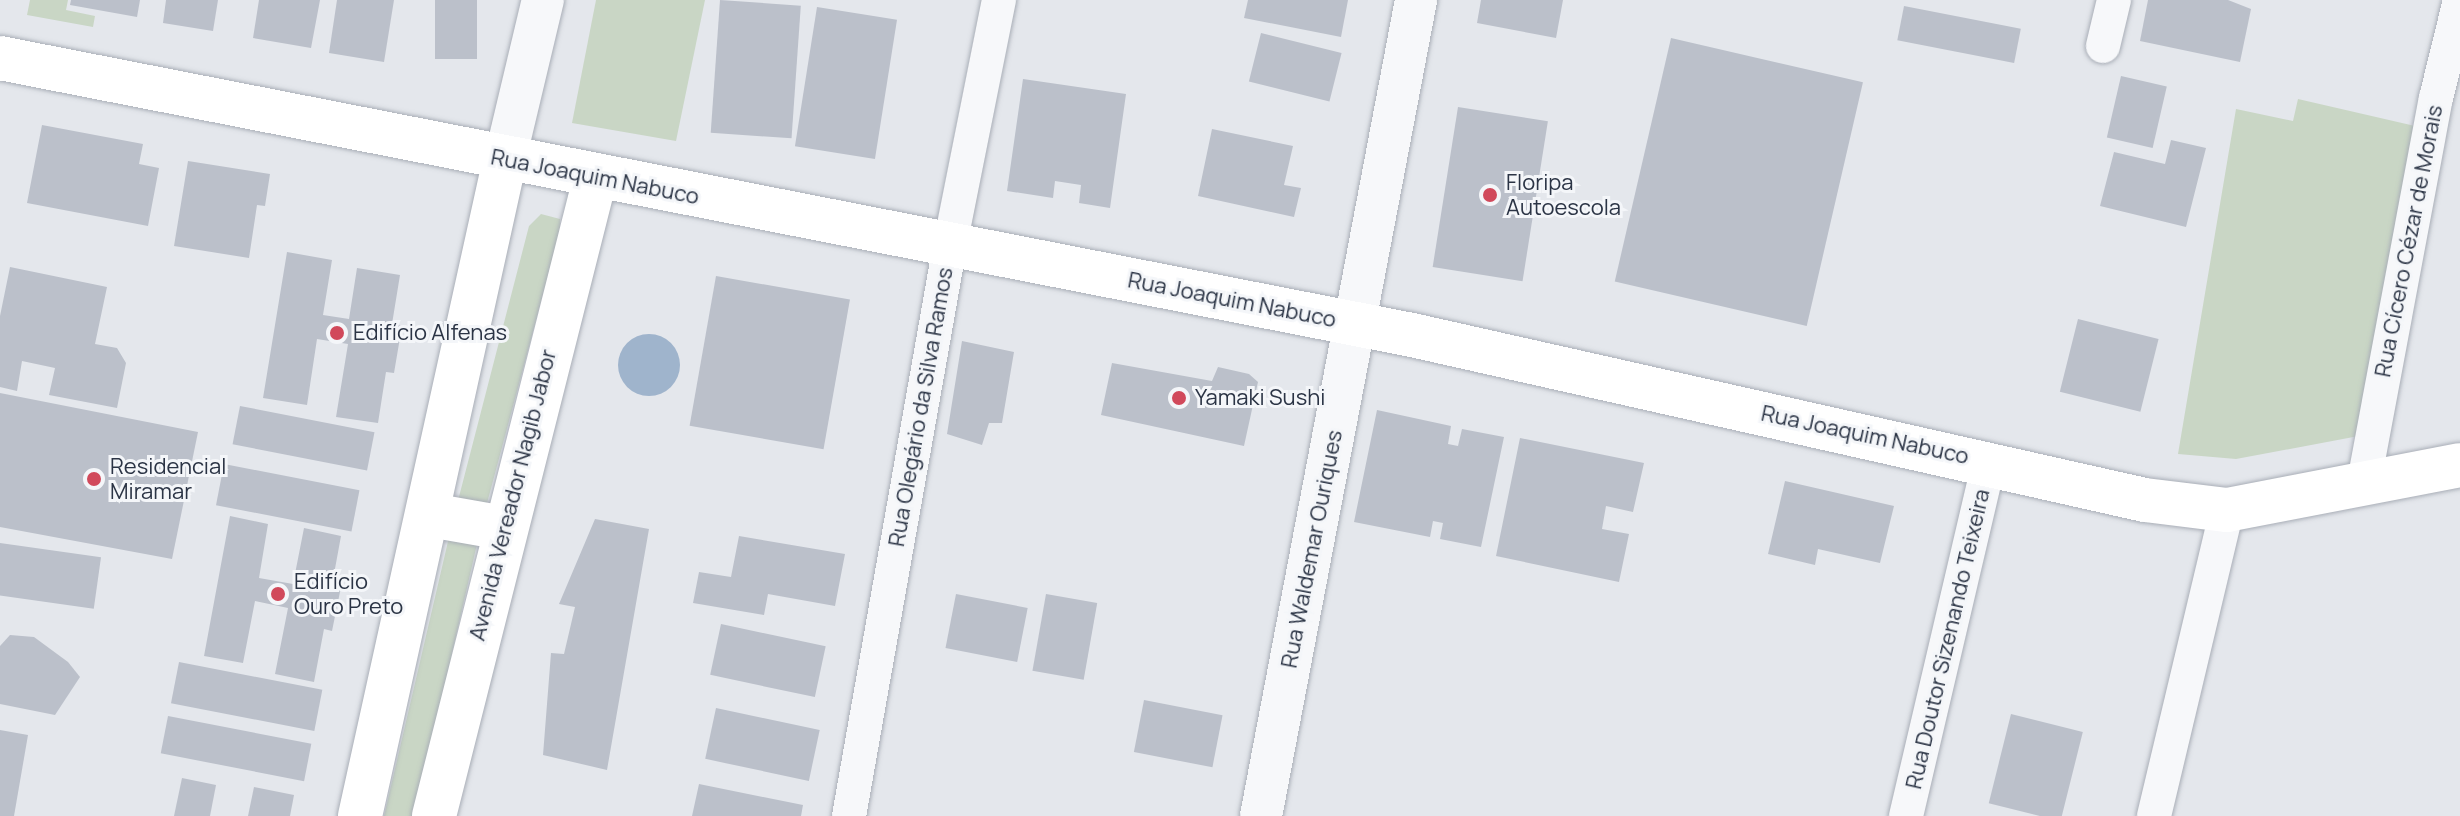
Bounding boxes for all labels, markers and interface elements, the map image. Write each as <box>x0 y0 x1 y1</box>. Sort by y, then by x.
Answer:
street label: Rua Cícero Cézar de Morais <box>2370 103 2448 379</box>
street label: Rua Joaquim Nabuco <box>489 144 701 210</box>
place label: Floripa Autoescola <box>1506 169 1621 220</box>
marker: Floripa Autoescola <box>1481 186 1499 204</box>
street label: Rua Olegário da Silva Ramos <box>883 265 959 549</box>
street label: Rua Joaquim Nabuco <box>1126 267 1338 333</box>
place label: Edifício Alfenas <box>353 320 507 346</box>
marker: Edifício Alfenas <box>328 324 346 342</box>
street label: Avenida Vereador Nagib Jabor <box>464 347 562 643</box>
place label: Yamaki Sushi <box>1195 385 1325 411</box>
marker: Yamaki Sushi <box>1170 389 1188 407</box>
street label: Rua Joaquim Nabuco <box>1759 400 1971 470</box>
street label: Rua Waldemar Ouriques <box>1276 428 1348 670</box>
place label: Residencial Miramar <box>110 453 226 504</box>
marker: Residencial Miramar <box>85 470 103 488</box>
street label: Rua Doutor Sizenando Teixeira <box>1901 486 1995 792</box>
place label: Edifício Ouro Preto <box>294 568 403 620</box>
marker: Edifício Ouro Preto <box>269 585 287 603</box>

